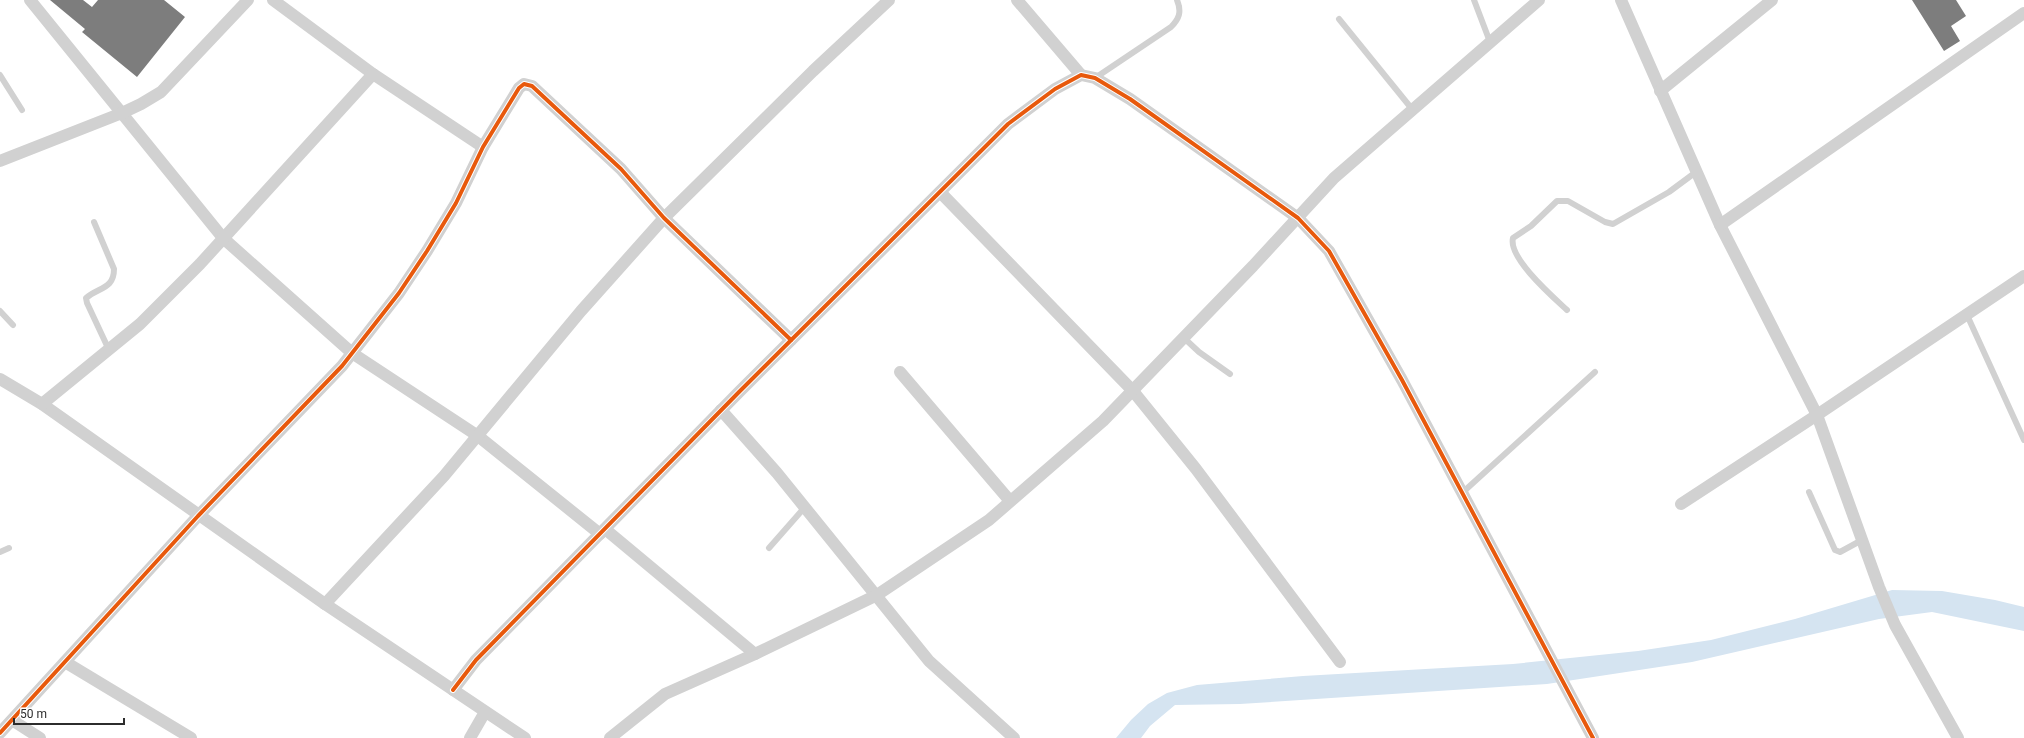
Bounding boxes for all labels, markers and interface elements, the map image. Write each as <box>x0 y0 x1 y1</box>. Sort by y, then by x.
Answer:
scale bar <box>14 700 124 726</box>
text: 50 m <box>20 707 47 721</box>

